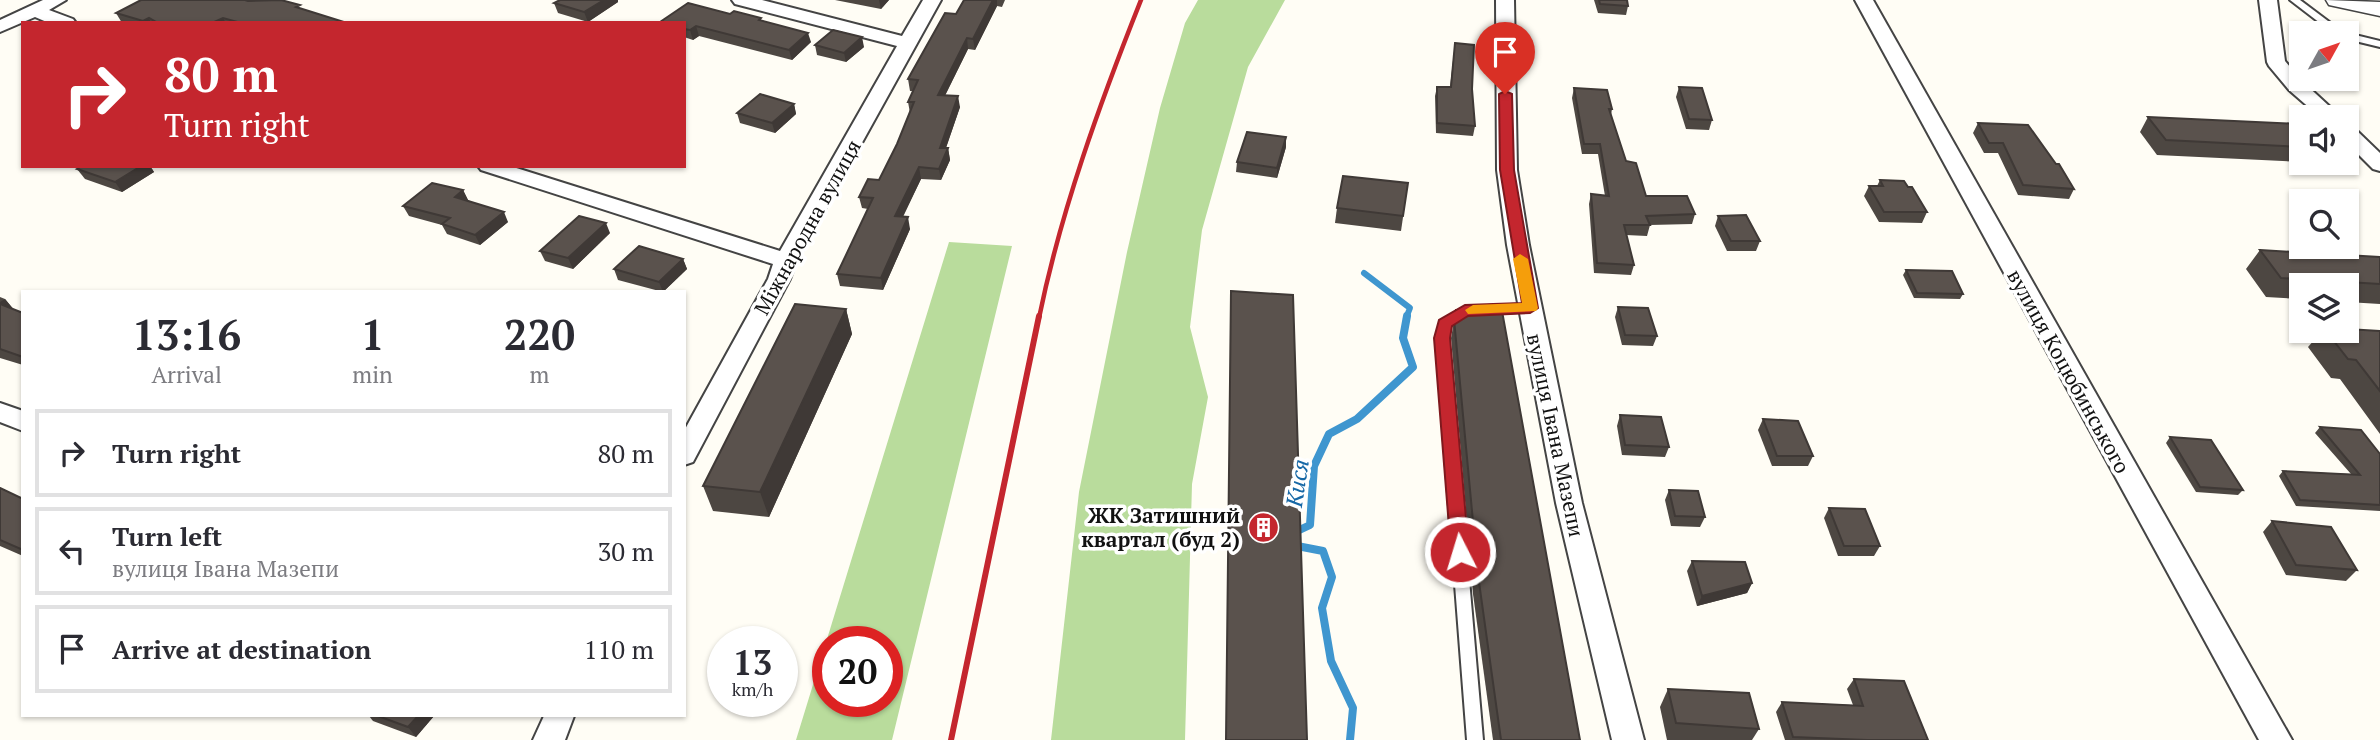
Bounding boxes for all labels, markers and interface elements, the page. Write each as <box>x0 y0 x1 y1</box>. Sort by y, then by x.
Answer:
north arrow <box>2289 21 2359 91</box>
map controls <box>2289 21 2359 343</box>
pin <box>1475 22 1535 94</box>
icon: arrive <box>1486 33 1524 71</box>
text: 80 m <box>164 41 278 106</box>
icon: right <box>49 49 140 140</box>
text: Turn right <box>164 104 310 146</box>
button: sound <box>2289 105 2359 175</box>
street label: Міжнародна вулиця <box>747 134 867 320</box>
button: search <box>2289 189 2359 259</box>
street label: вулиця Коцюбинського <box>2001 264 2137 478</box>
button: layers <box>2289 273 2359 343</box>
text: 13:16 <box>132 306 241 362</box>
text: 1 <box>361 306 384 362</box>
text: 220 <box>504 306 575 362</box>
street label: вулиця Івана Мазепи <box>1521 331 1591 539</box>
text: Arrival <box>151 359 222 390</box>
text: min <box>352 359 393 390</box>
text: m <box>529 359 549 390</box>
icon: right <box>53 434 91 472</box>
text: Turn right <box>112 436 241 470</box>
text: 80 m <box>598 436 654 470</box>
water label: Кися <box>1278 457 1316 510</box>
place label: ЖК Затишний квартал (буд 2) <box>1081 501 1240 553</box>
building icon: ЖК Затишний квартал (буд 2) <box>1246 510 1280 544</box>
position arrow <box>1423 515 1497 589</box>
text: Turn left <box>112 519 222 553</box>
icon: left <box>53 532 91 570</box>
text: 30 m <box>598 534 654 568</box>
text: вулиця Івана Мазепи <box>112 553 339 584</box>
speed limit sign: 20 <box>812 626 903 717</box>
icon: arrive <box>53 630 91 668</box>
text: Arrive at destination <box>112 632 371 666</box>
text: 110 m <box>584 632 654 666</box>
text: 13 <box>733 639 772 685</box>
text: km/h <box>732 677 773 701</box>

